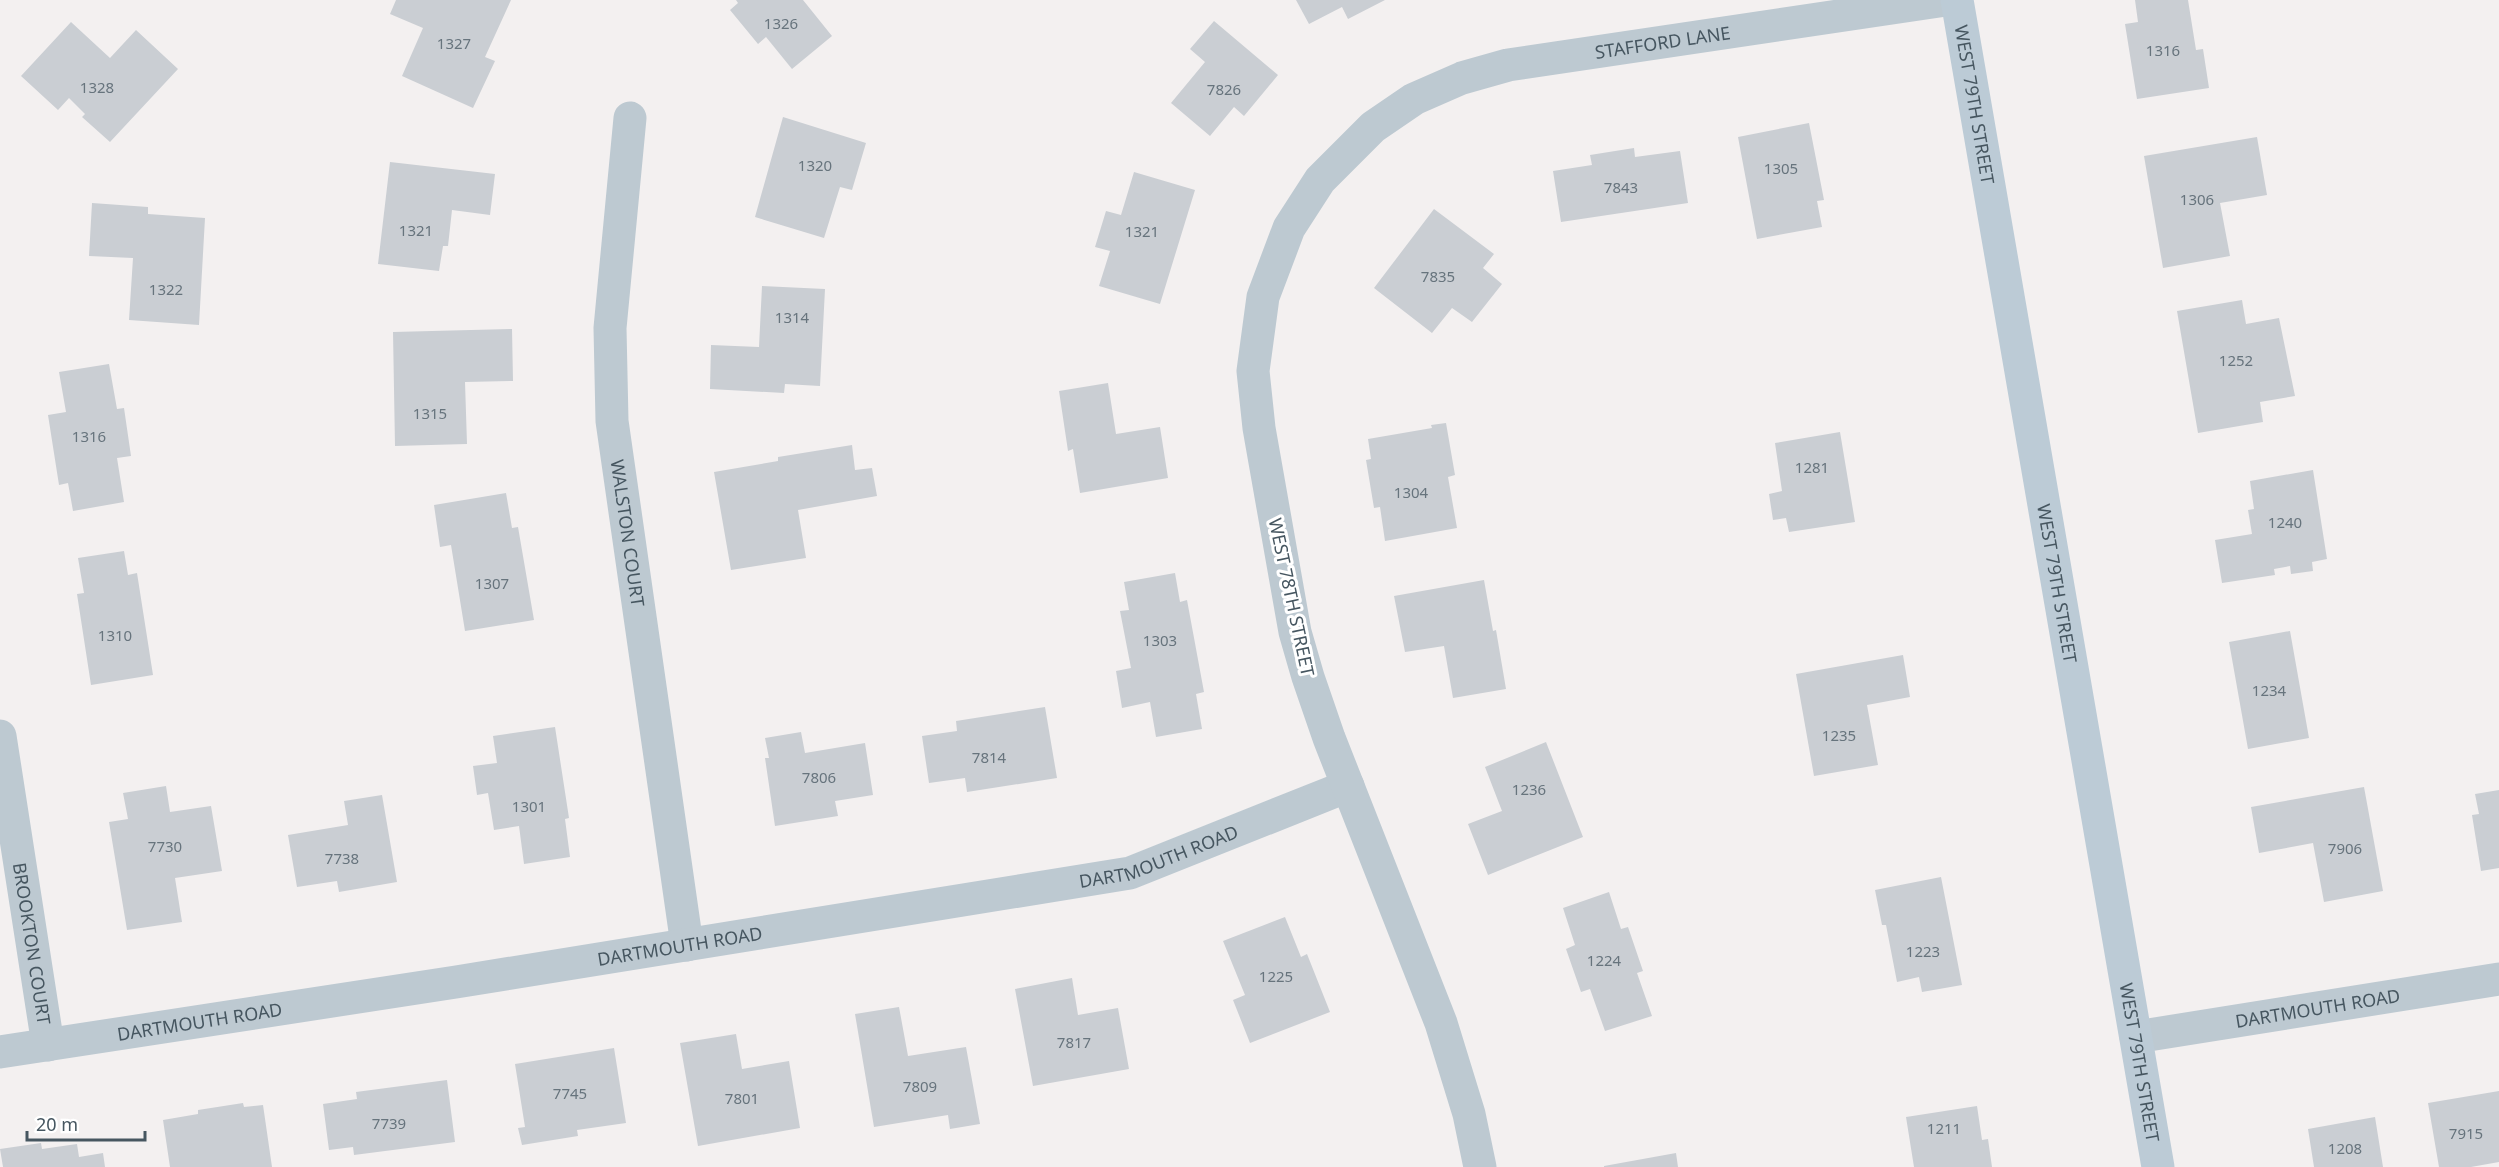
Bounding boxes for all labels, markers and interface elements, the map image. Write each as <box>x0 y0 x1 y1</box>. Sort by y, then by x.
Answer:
house number: 1326 <box>764 13 798 33</box>
street label: STAFFORD LANE <box>1593 20 1732 64</box>
street label: WEST 79TH STREET <box>1949 23 2000 186</box>
house number: 1327 <box>437 33 471 53</box>
house number: 1316 <box>2146 40 2180 60</box>
house number: 1328 <box>80 77 114 97</box>
house number: 7826 <box>1207 79 1241 99</box>
house number: 1320 <box>798 155 832 175</box>
house number: 1305 <box>1764 158 1798 178</box>
house number: 7843 <box>1604 177 1638 197</box>
house number: 1306 <box>2180 189 2214 209</box>
house number: 1321 <box>399 220 433 240</box>
house number: 1321 <box>1125 221 1159 241</box>
house number: 7835 <box>1421 266 1455 286</box>
house number: 1322 <box>149 279 183 299</box>
house number: 1314 <box>775 307 810 327</box>
house number: 1252 <box>2219 350 2253 370</box>
house number: 1315 <box>413 403 447 423</box>
house number: 1316 <box>72 426 106 446</box>
house number: 1281 <box>1795 457 1829 477</box>
street label: WALSTON COURT <box>606 458 650 608</box>
house number: 1304 <box>1394 482 1429 502</box>
street label: WEST 79TH STREET <box>2032 502 2083 665</box>
house number: 1240 <box>2268 512 2302 532</box>
street label: WEST 78TH STREET <box>1264 516 1320 678</box>
house number: 1307 <box>475 573 509 593</box>
house number: 1310 <box>98 625 132 645</box>
house number: 1303 <box>1143 630 1177 650</box>
house number: 1234 <box>2252 680 2287 700</box>
house number: 1235 <box>1822 725 1856 745</box>
house number: 7814 <box>972 747 1007 767</box>
house number: 7806 <box>802 767 836 787</box>
house number: 1236 <box>1512 779 1546 799</box>
house number: 1301 <box>512 796 546 816</box>
street label: DARTMOUTH ROAD <box>1077 819 1241 893</box>
house number: 7730 <box>148 836 182 856</box>
house number: 7906 <box>2328 838 2362 858</box>
house number: 7738 <box>325 848 359 868</box>
street label: BROOKTON COURT <box>8 861 57 1026</box>
street label: DARTMOUTH ROAD <box>596 921 764 971</box>
house number: 1223 <box>1906 941 1940 961</box>
house number: 1224 <box>1587 950 1622 970</box>
house number: 1225 <box>1259 966 1293 986</box>
street label: WEST 79TH STREET <box>2114 981 2165 1144</box>
street label: DARTMOUTH ROAD <box>2234 983 2402 1033</box>
street label: DARTMOUTH ROAD <box>115 997 284 1046</box>
house number: 7817 <box>1057 1032 1091 1052</box>
house number: 7809 <box>903 1076 937 1096</box>
house number: 7745 <box>553 1083 587 1103</box>
house number: 7801 <box>725 1088 759 1108</box>
scale bar <box>27 1104 146 1142</box>
text: 20 m <box>36 1112 78 1136</box>
house number: 7739 <box>372 1113 406 1133</box>
house number: 1211 <box>1927 1118 1961 1138</box>
house number: 7915 <box>2449 1123 2483 1143</box>
house number: 1208 <box>2328 1138 2362 1158</box>

